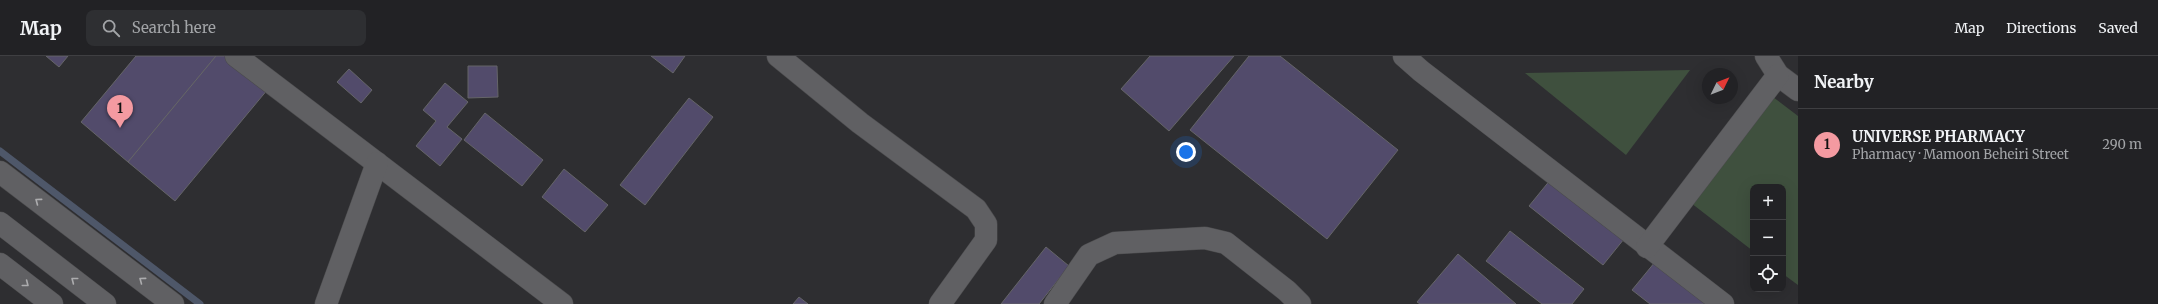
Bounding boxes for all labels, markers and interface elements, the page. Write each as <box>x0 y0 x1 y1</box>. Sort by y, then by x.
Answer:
search box <box>86 10 366 46</box>
text: Map <box>20 16 62 40</box>
icon: search <box>100 17 122 39</box>
text: Search here <box>132 18 216 37</box>
text: Map <box>1954 19 1984 37</box>
text: Directions <box>2006 19 2076 37</box>
text: Saved <box>2098 19 2138 37</box>
north arrow <box>1702 68 1738 104</box>
text: Nearby <box>1814 71 1874 93</box>
pin: 1 <box>107 95 133 128</box>
text: UNIVERSE PHARMACY <box>1852 127 2025 146</box>
text: 1 <box>1824 136 1830 153</box>
text: 290 m <box>2102 136 2142 153</box>
your location <box>1176 142 1196 162</box>
text: Pharmacy · Mamoon Beheiri Street <box>1852 146 2069 163</box>
map controls <box>1750 184 1786 292</box>
button: + <box>1750 184 1786 220</box>
one-way arrow <box>36 199 43 206</box>
button: − <box>1750 220 1786 256</box>
button: locate <box>1750 256 1786 292</box>
one-way arrow <box>71 277 78 285</box>
one-way arrow <box>139 278 146 285</box>
one-way arrow <box>21 279 28 286</box>

